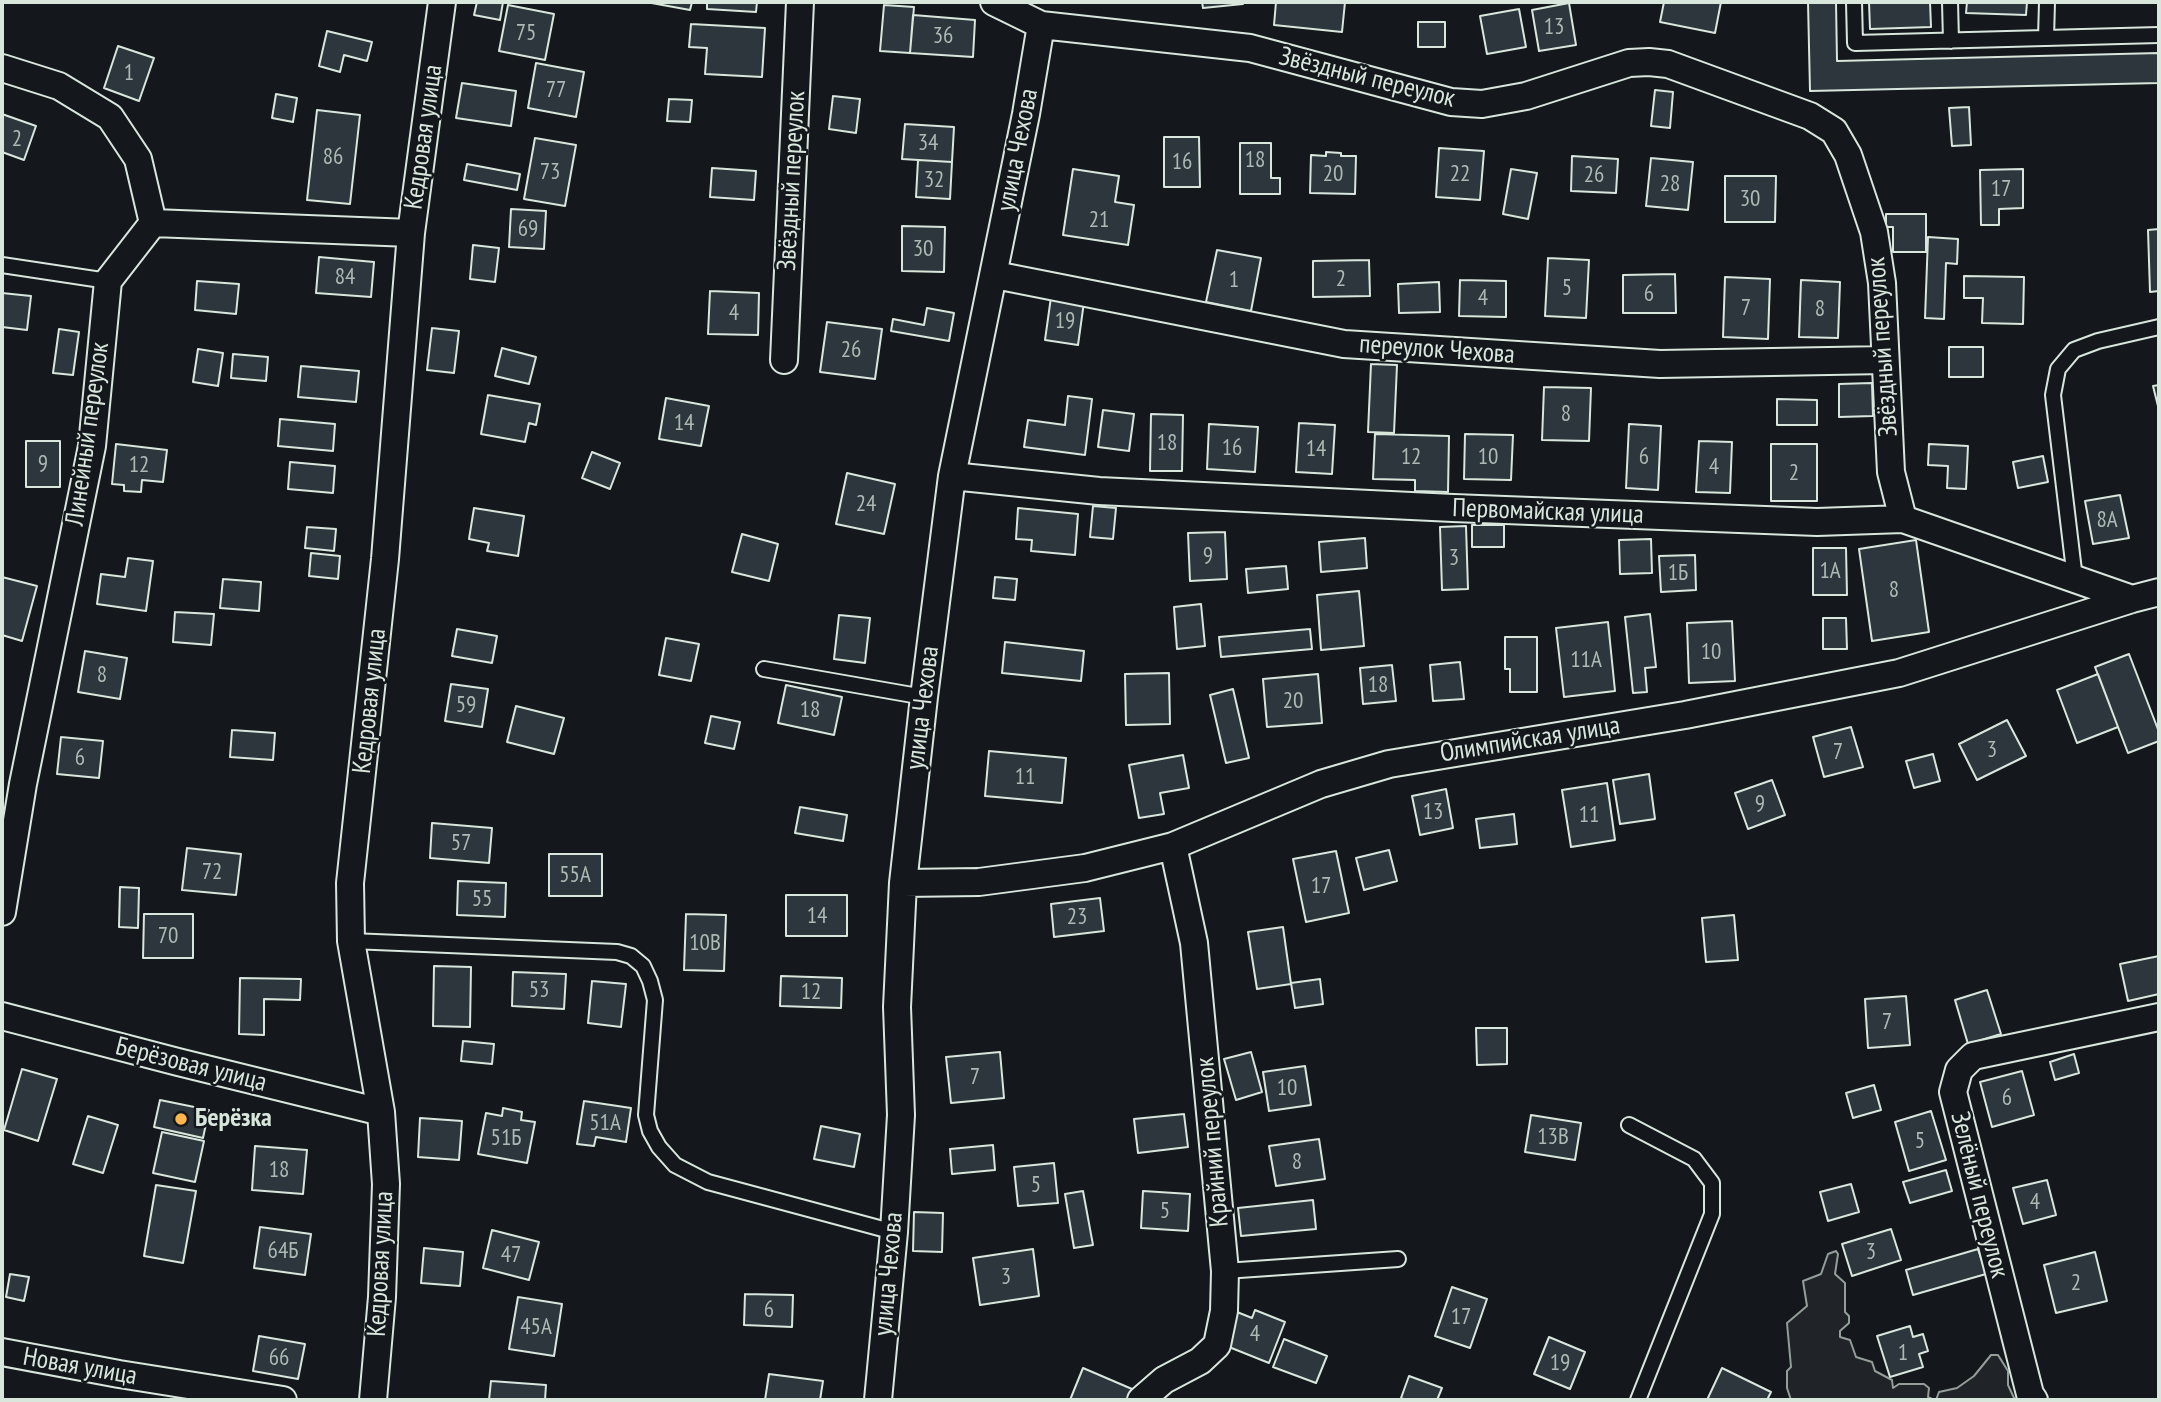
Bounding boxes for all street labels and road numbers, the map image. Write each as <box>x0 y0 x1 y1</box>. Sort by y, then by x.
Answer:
street label: Звёздный переулок <box>1276 41 1458 115</box>
street label: Кедровая улица <box>398 63 450 211</box>
street label: улица Чехова <box>991 86 1045 214</box>
street label: Звёздный переулок <box>772 90 812 272</box>
street label: Звёздный переулок <box>1861 256 1905 438</box>
street label: переулок Чехова <box>1358 329 1516 371</box>
street label: Линейный переулок <box>60 340 116 528</box>
street label: Первомайская улица <box>1452 493 1644 531</box>
street label: Кедровая улица <box>347 627 393 775</box>
street label: улица Чехова <box>900 644 946 772</box>
street label: Олимпийская улица <box>1438 710 1622 770</box>
street label: Берёзовая улица <box>112 1031 270 1099</box>
street label: Крайний переулок <box>1190 1056 1236 1228</box>
street label: Зелёный переулок <box>1943 1109 2015 1281</box>
street label: Кедровая улица <box>362 1190 400 1338</box>
street label: улица Чехова <box>868 1211 910 1337</box>
street label: Новая улица <box>21 1342 139 1392</box>

